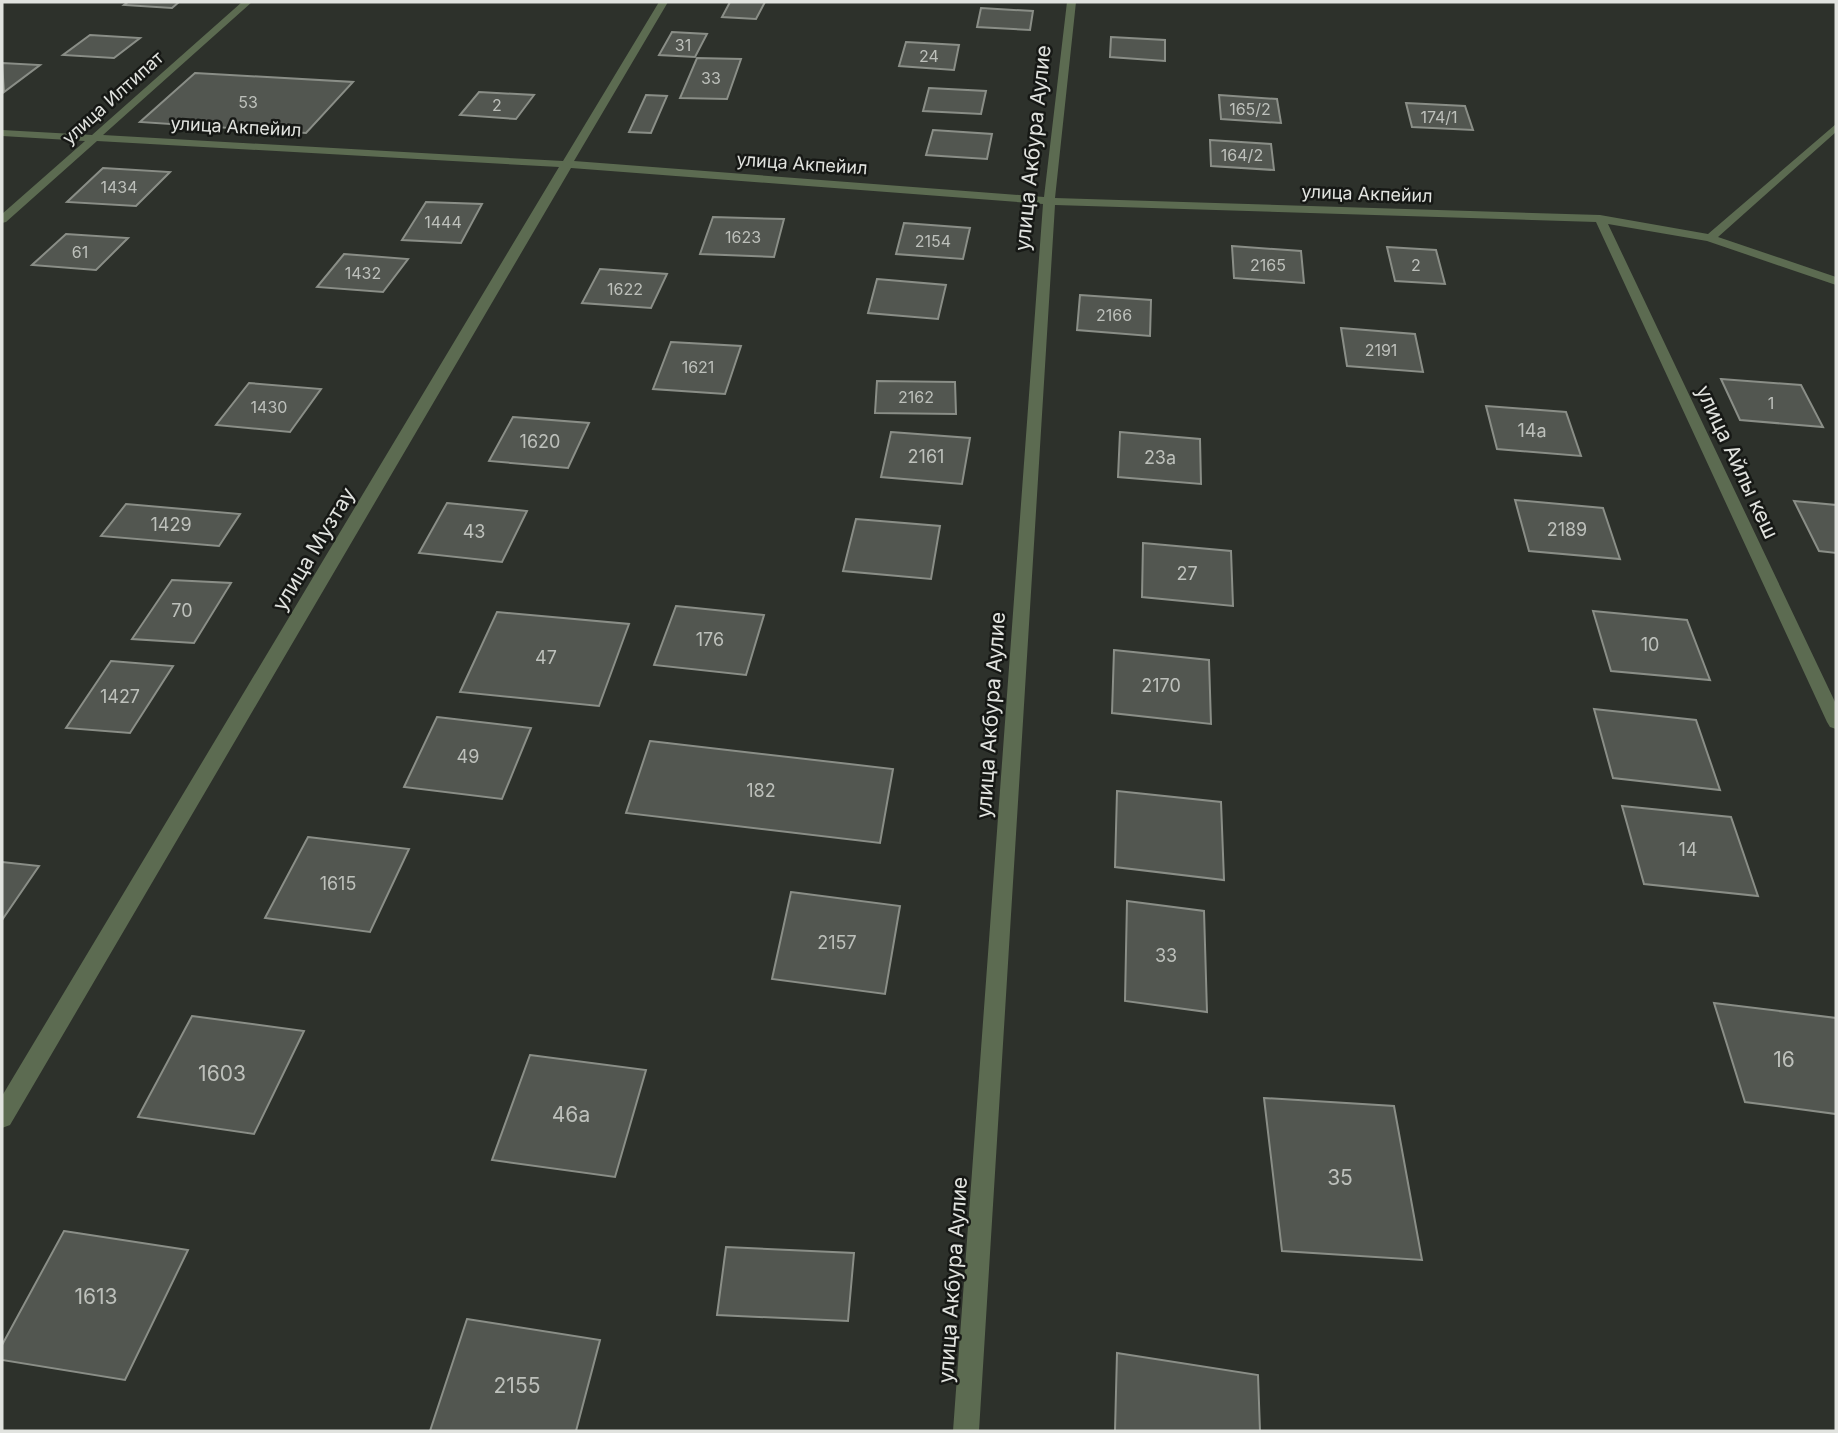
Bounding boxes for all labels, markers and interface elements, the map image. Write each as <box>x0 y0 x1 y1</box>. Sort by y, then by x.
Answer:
house number: 31 <box>675 35 691 55</box>
street label: улица Акбура Аулие <box>1009 44 1056 252</box>
street label: улица Илтипат <box>58 46 168 148</box>
house number: 24 <box>919 46 939 66</box>
house number: 33 <box>701 68 721 88</box>
house number: 53 <box>238 92 258 112</box>
house number: 2 <box>492 95 502 115</box>
house number: 165/2 <box>1229 99 1271 119</box>
house number: 174/1 <box>1420 107 1458 127</box>
street label: улица Акпейил <box>170 113 302 140</box>
house number: 164/2 <box>1221 145 1263 165</box>
street label: улица Акпейил <box>736 148 868 179</box>
house number: 1434 <box>100 177 138 197</box>
street label: улица Акпейил <box>1301 181 1433 206</box>
house number: 1444 <box>424 212 462 232</box>
house number: 1623 <box>725 227 761 247</box>
house number: 2154 <box>915 231 951 251</box>
house number: 61 <box>72 242 88 262</box>
house number: 2165 <box>1250 255 1286 275</box>
house number: 2 <box>1411 255 1421 275</box>
house number: 1432 <box>345 263 381 283</box>
house number: 1622 <box>607 279 643 299</box>
house number: 2166 <box>1096 305 1132 325</box>
house number: 2191 <box>1365 340 1397 360</box>
house number: 1621 <box>682 357 714 377</box>
street label: улица Айлы кеш <box>1691 381 1784 542</box>
house number: 2162 <box>898 387 934 407</box>
house number: 1 <box>1768 393 1774 413</box>
house number: 1430 <box>251 397 287 417</box>
house number: 14а <box>1517 420 1547 441</box>
house number: 1620 <box>520 431 560 452</box>
house number: 2161 <box>908 446 944 467</box>
house number: 23а <box>1144 447 1176 468</box>
street label: улица Музтау <box>267 482 360 615</box>
house number: 1429 <box>150 514 192 535</box>
house number: 2189 <box>1547 519 1587 540</box>
house number: 43 <box>463 521 485 542</box>
house number: 27 <box>1176 563 1198 584</box>
house number: 70 <box>171 600 193 621</box>
street label: улица Акбура Аулие <box>971 611 1010 819</box>
house number: 176 <box>696 629 724 650</box>
house number: 10 <box>1641 634 1659 655</box>
house number: 47 <box>535 647 557 668</box>
house number: 2170 <box>1141 675 1181 696</box>
house number: 1427 <box>100 686 140 707</box>
house number: 49 <box>457 746 479 767</box>
house number: 182 <box>746 780 776 801</box>
house number: 14 <box>1679 839 1697 860</box>
house number: 1615 <box>320 873 356 894</box>
house number: 2157 <box>817 932 857 953</box>
house number: 33 <box>1155 945 1177 966</box>
house number: 16 <box>1773 1047 1795 1072</box>
house number: 1603 <box>198 1061 246 1086</box>
house number: 46а <box>552 1102 590 1127</box>
house number: 35 <box>1327 1165 1353 1190</box>
street label: улица Акбура Аулие <box>933 1176 972 1384</box>
house number: 1613 <box>74 1284 118 1309</box>
house number: 2155 <box>494 1373 540 1398</box>

